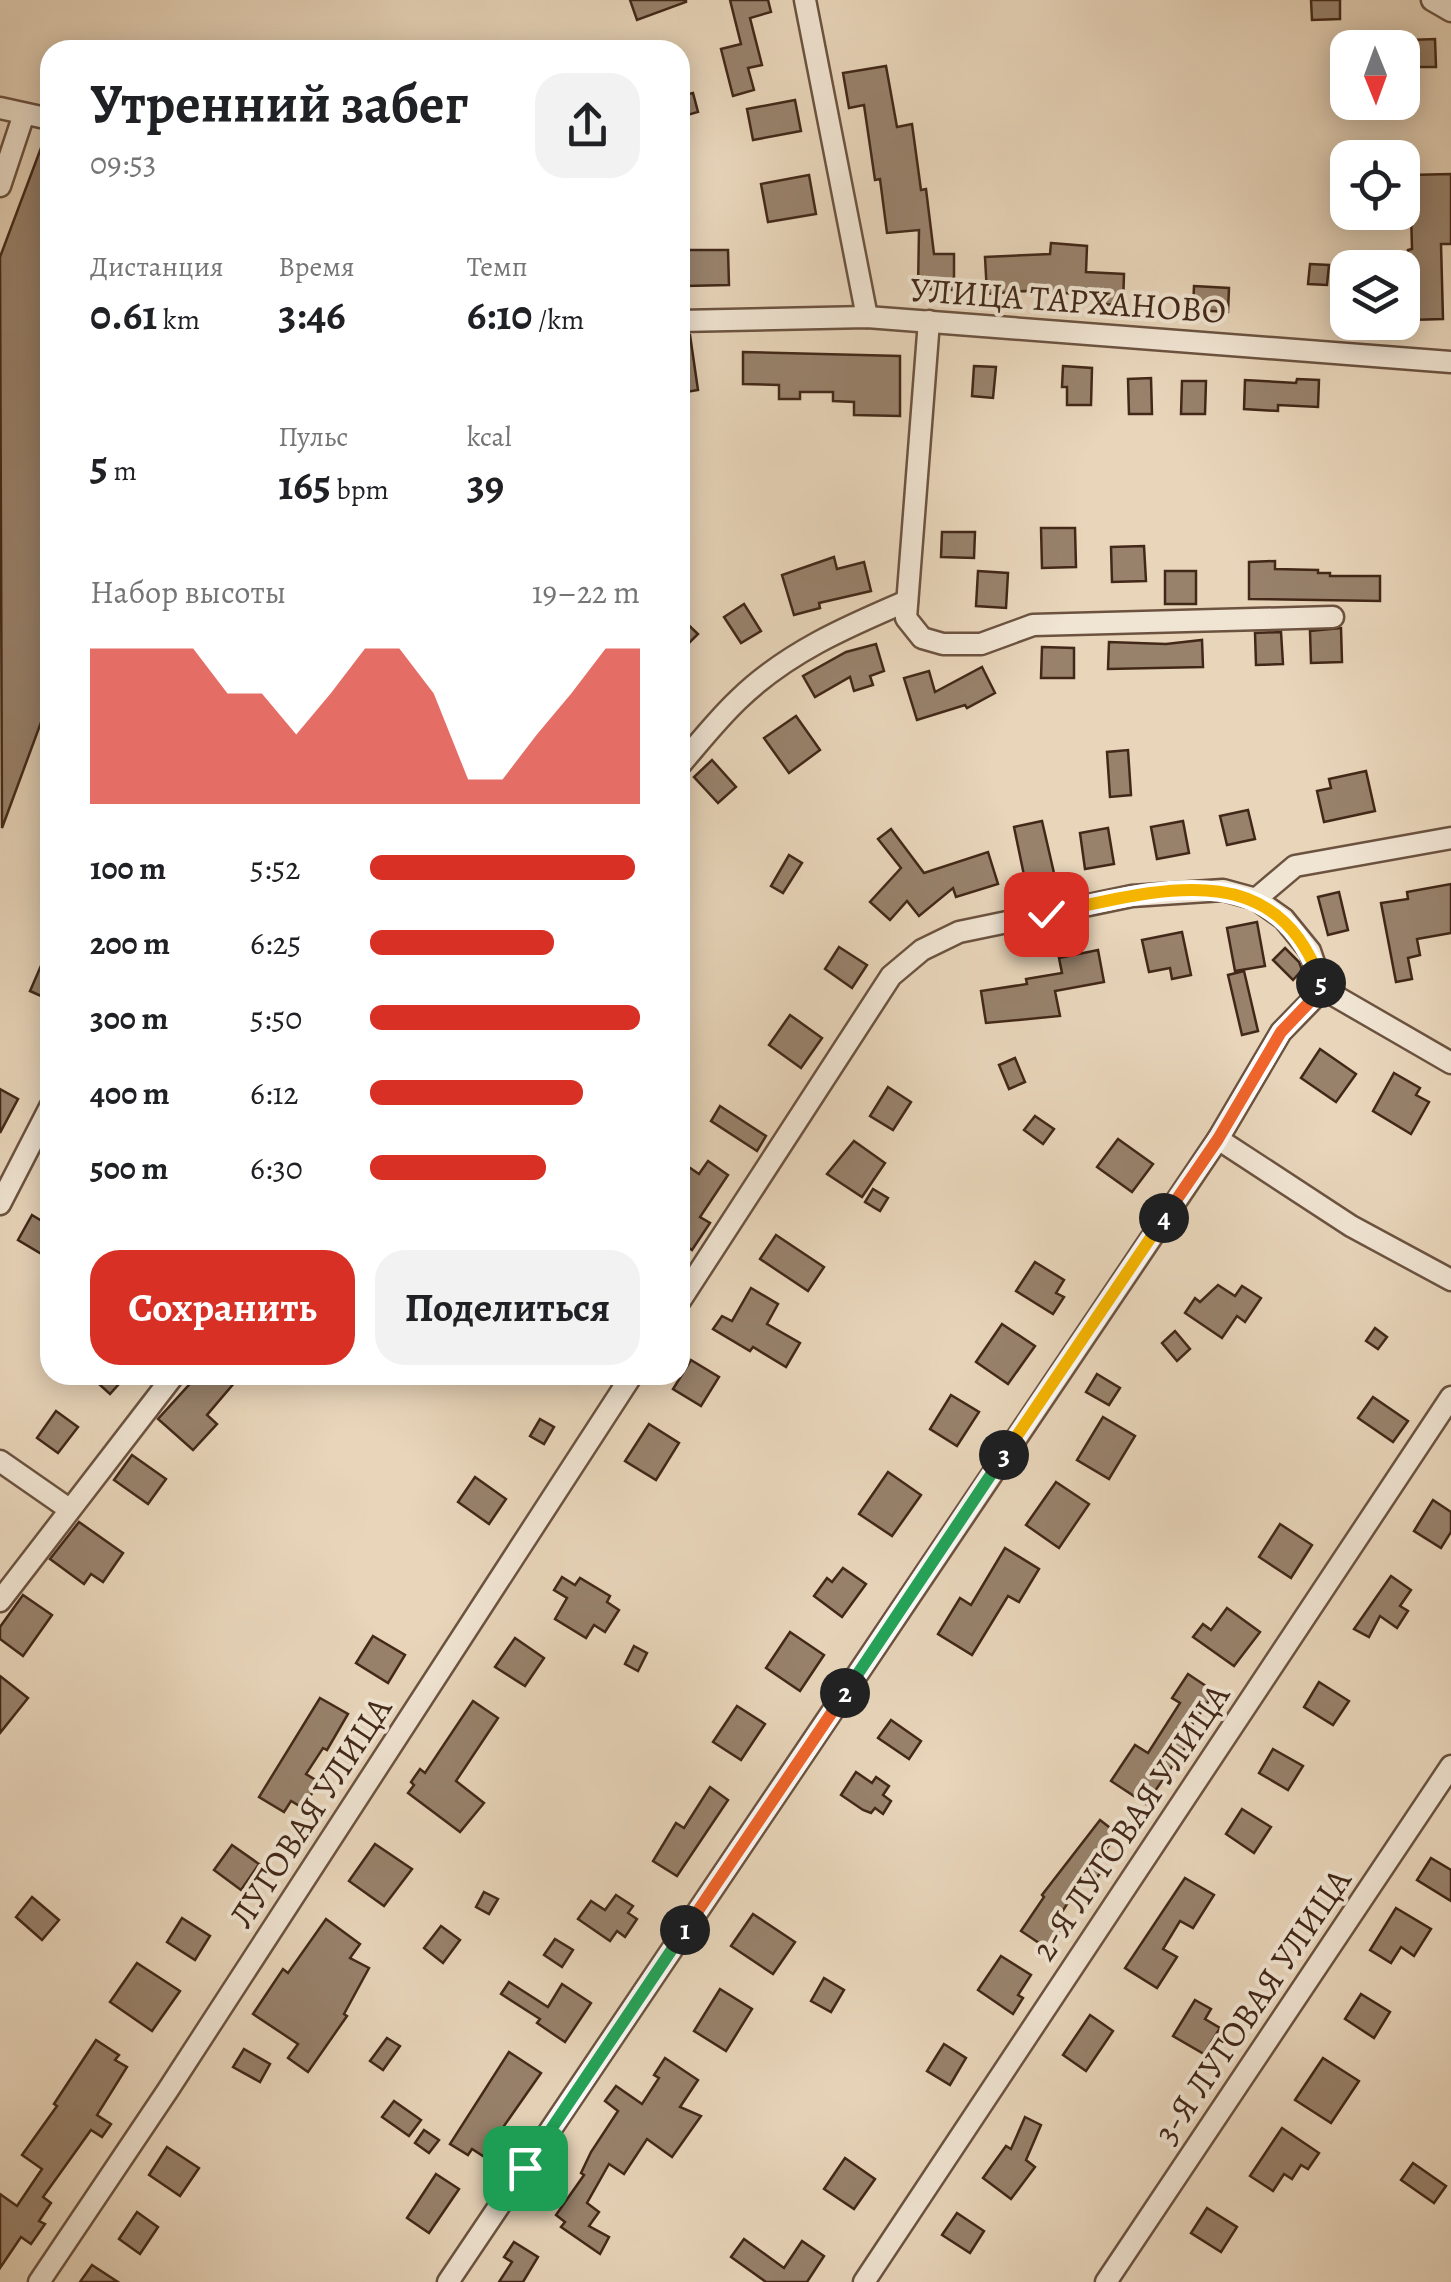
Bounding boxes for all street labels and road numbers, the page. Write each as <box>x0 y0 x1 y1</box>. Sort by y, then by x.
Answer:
street label: УЛИЦА ТАРХАНОВО <box>908 265 1228 335</box>
street label: 2-Я ЛУГОВАЯ УЛИЦА <box>1019 1674 1241 1970</box>
street label: ЛУГОВАЯ УЛИЦА <box>217 1687 403 1937</box>
street label: 3-Я ЛУГОВАЯ УЛИЦА <box>1142 1858 1362 2153</box>

